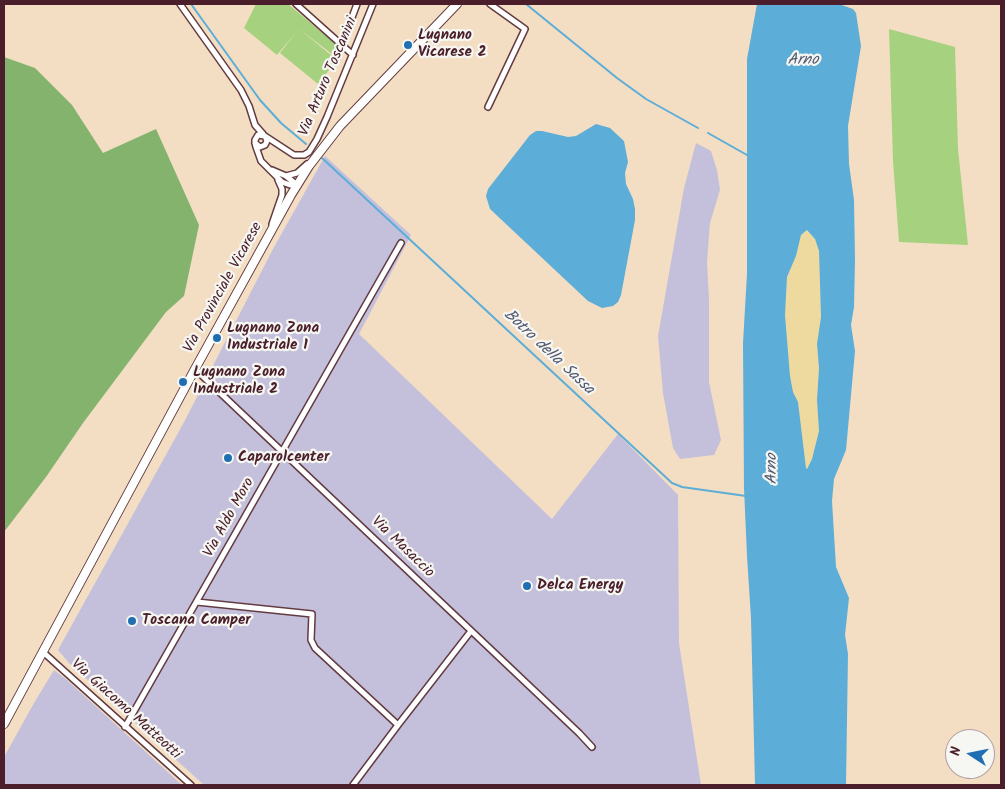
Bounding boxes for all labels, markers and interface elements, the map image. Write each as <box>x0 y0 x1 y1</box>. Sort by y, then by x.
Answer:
street label: Via Arturo Toscanini <box>296 15 362 139</box>
place label: Lugnano Vicarese 2 <box>418 27 486 62</box>
marker: Lugnano Vicarese 2 <box>402 39 414 51</box>
water label: Arno <box>788 51 818 71</box>
street label: Via Provinciale Vicarese <box>181 220 267 356</box>
water label: Botro della Sassa <box>499 306 597 400</box>
place label: Lugnano Zona Industriale 1 <box>227 320 319 355</box>
marker: Lugnano Zona Industriale 1 <box>211 332 223 344</box>
place label: Lugnano Zona Industriale 2 <box>193 364 285 399</box>
marker: Lugnano Zona Industriale 2 <box>177 376 189 388</box>
place label: Caparolcenter <box>238 449 329 467</box>
marker: Caparolcenter <box>222 452 234 464</box>
water label: Arno <box>763 454 783 484</box>
street label: Via Aldo Moro <box>201 475 259 561</box>
street label: Via Masaccio <box>367 514 437 582</box>
place label: Delca Energy <box>537 577 623 595</box>
marker: Delca Energy <box>521 580 533 592</box>
place label: Toscana Camper <box>142 612 251 630</box>
marker: Toscana Camper <box>126 615 138 627</box>
street label: Via Giacomo Matteotti <box>66 656 184 764</box>
north arrow <box>945 729 995 779</box>
text: N <box>945 745 968 758</box>

